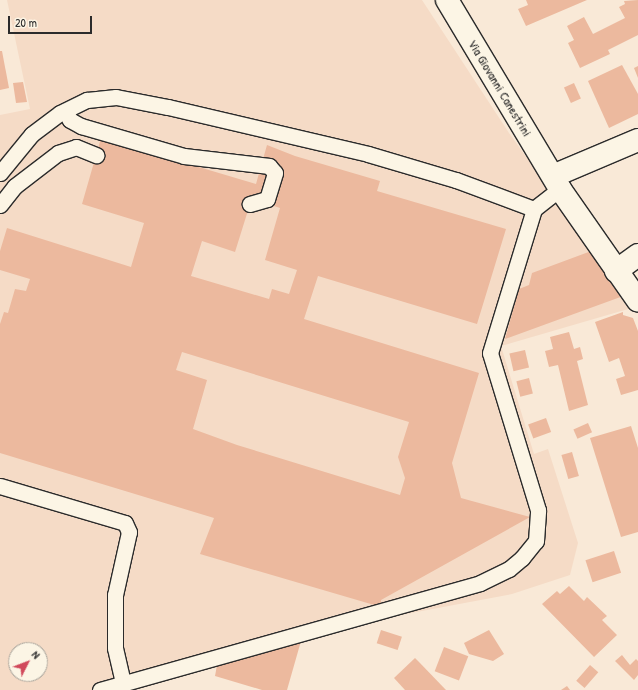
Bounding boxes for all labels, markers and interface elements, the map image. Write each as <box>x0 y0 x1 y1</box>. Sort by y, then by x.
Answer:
scale bar <box>10 8 94 34</box>
text: 20 m <box>15 14 37 31</box>
street label: Via Giovanni Canestrini <box>465 37 535 139</box>
north arrow <box>8 642 48 682</box>
text: N <box>29 648 43 661</box>

